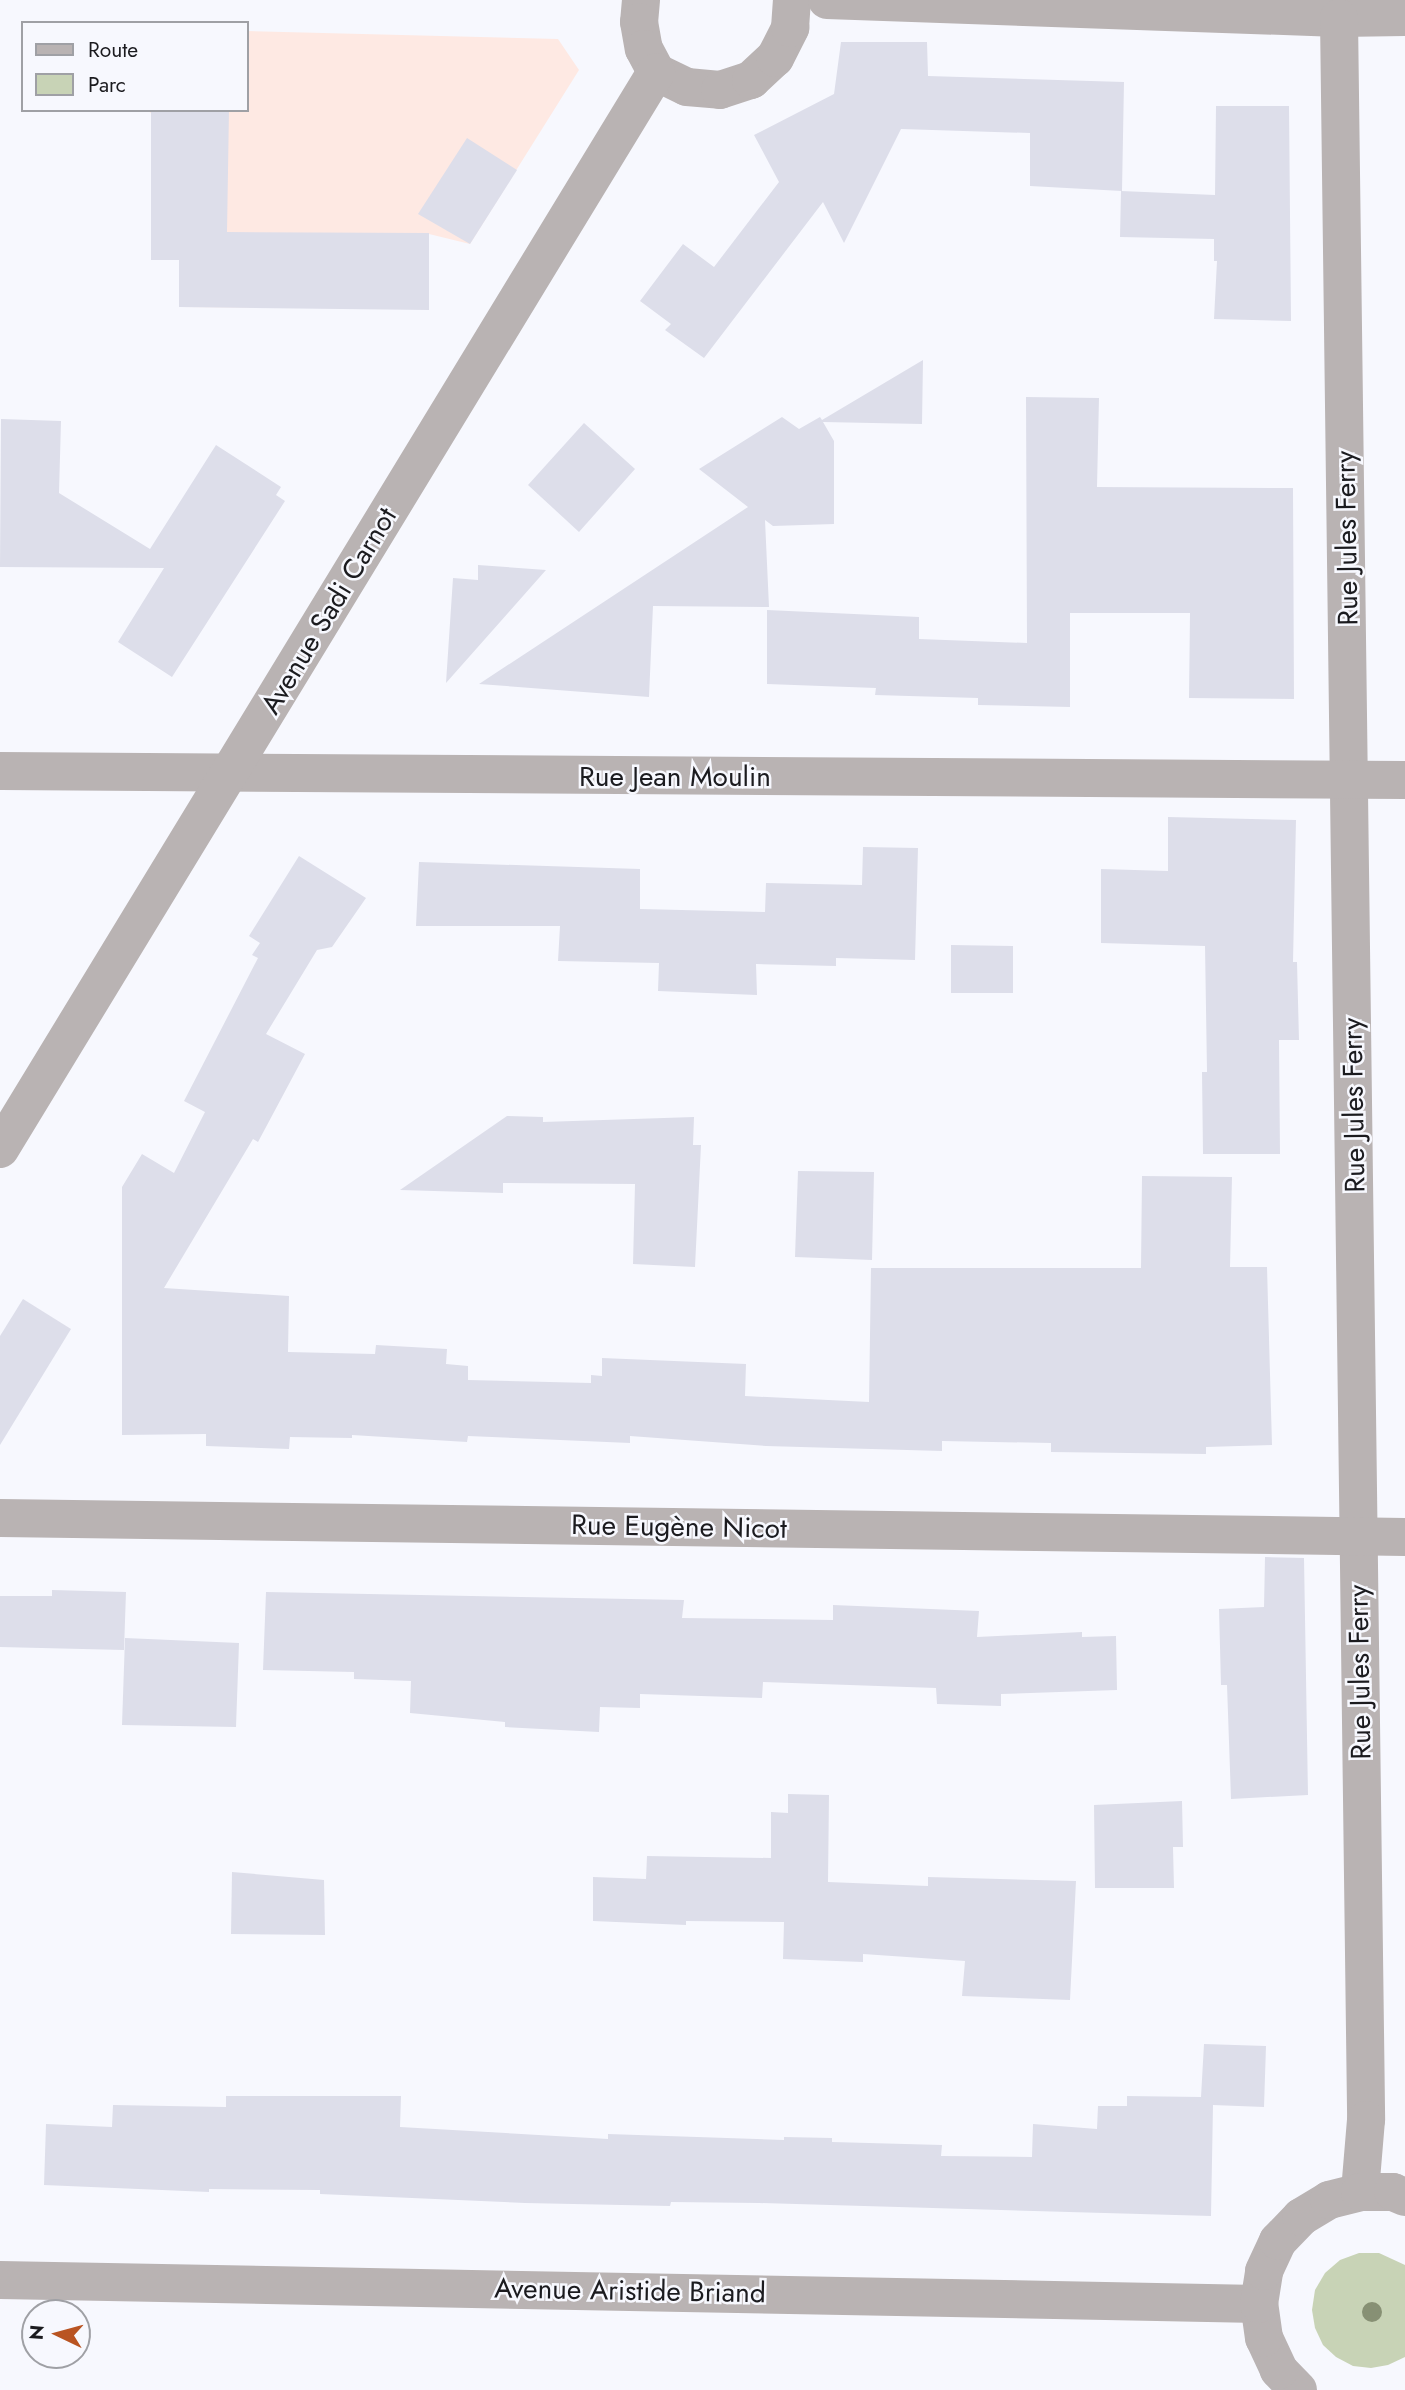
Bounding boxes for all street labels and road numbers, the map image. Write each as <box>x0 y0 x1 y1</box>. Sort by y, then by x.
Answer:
street label: Rue Jules Ferry <box>1329 450 1365 626</box>
street label: Avenue Sadi Carnot <box>254 502 404 720</box>
street label: Rue Jean Moulin <box>579 760 771 794</box>
street label: Rue Jules Ferry <box>1336 1017 1372 1193</box>
street label: Rue Eugène Nicot <box>571 1508 787 1546</box>
street label: Rue Jules Ferry <box>1342 1584 1378 1760</box>
street label: Avenue Aristide Briand <box>494 2272 766 2310</box>

